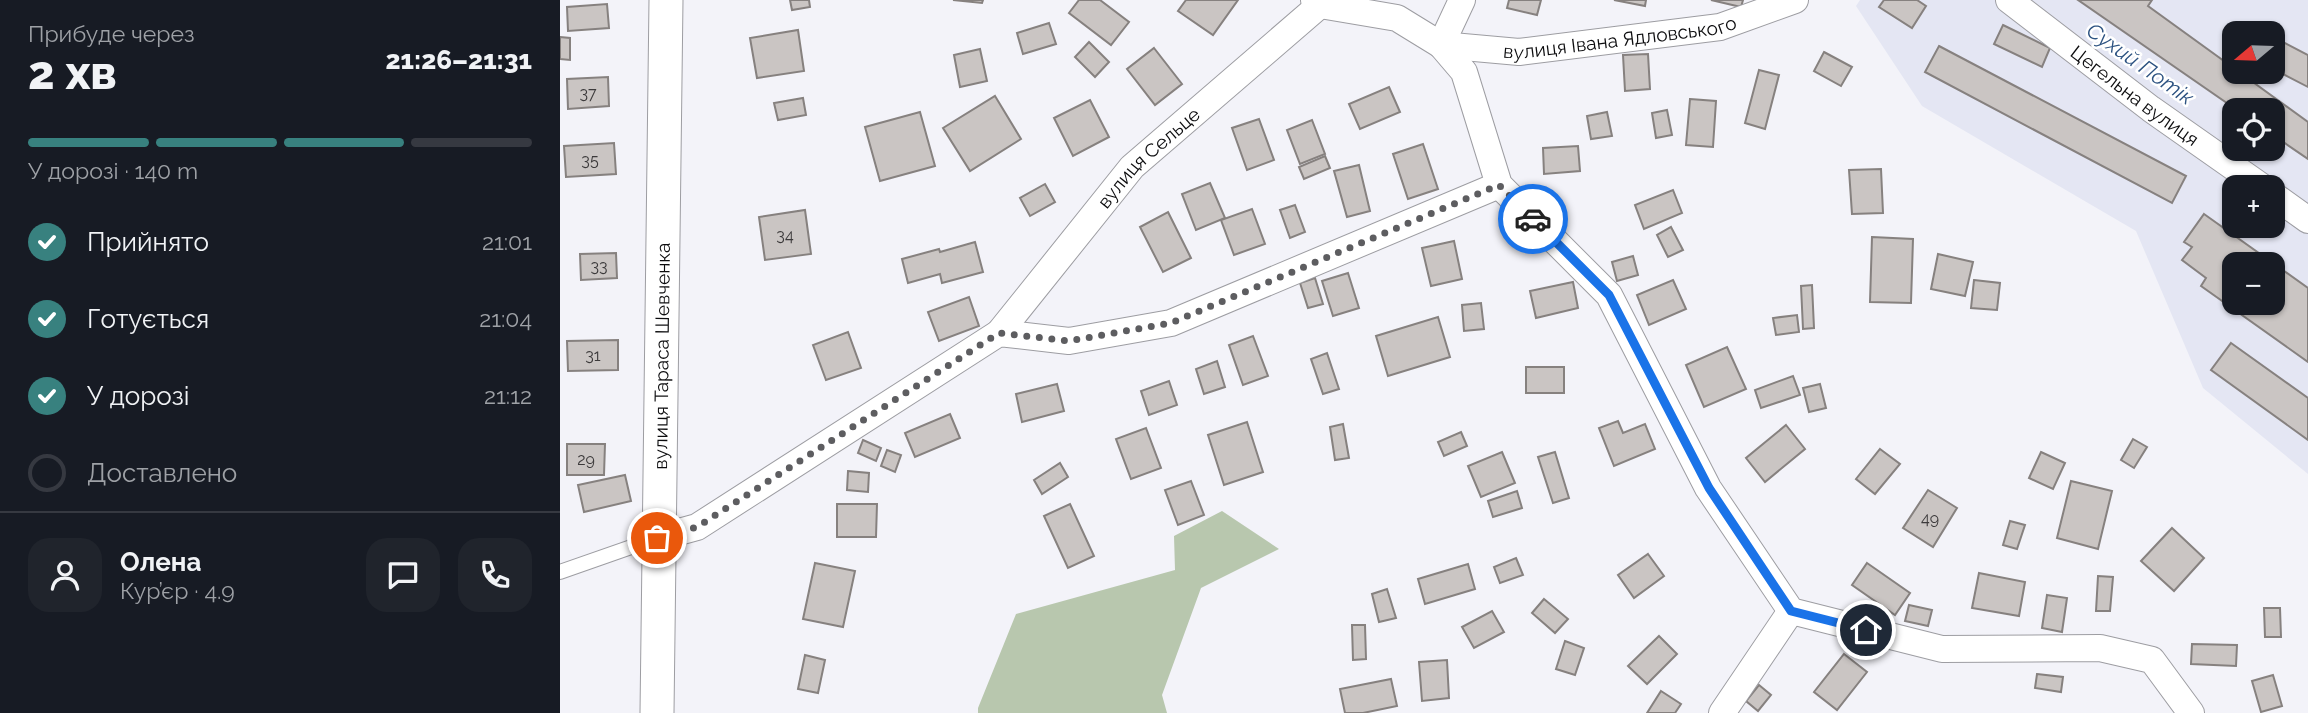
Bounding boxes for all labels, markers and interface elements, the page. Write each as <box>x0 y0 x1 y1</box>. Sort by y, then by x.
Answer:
street label: вулиця Івана Ядловського <box>1502 11 1739 63</box>
water label: Сухий Потік <box>2082 17 2199 110</box>
text: Прибуде через <box>28 20 195 47</box>
north arrow <box>2222 21 2286 84</box>
map controls <box>2222 21 2285 315</box>
street label: Цегельна вулиця <box>2067 41 2203 150</box>
text: 21:26–21:31 <box>386 45 532 75</box>
text: 2 хв <box>28 46 117 100</box>
house number: 37 <box>579 84 597 103</box>
button: locate <box>2222 98 2285 161</box>
street label: вулиця Сельце <box>1093 103 1204 212</box>
house number: 35 <box>581 151 599 170</box>
text: У дорозі · 140 m <box>28 157 198 184</box>
button: + <box>2222 175 2285 238</box>
courier <box>1498 184 1568 254</box>
icon: car <box>1514 200 1552 238</box>
icon: check <box>28 223 66 261</box>
house number: 34 <box>776 226 794 245</box>
text: Прийнято <box>87 227 209 257</box>
text: 21:01 <box>482 228 532 255</box>
street label: вулиця Тараса Шевченка <box>649 242 674 470</box>
button: − <box>2222 252 2285 315</box>
house number: 33 <box>590 257 608 276</box>
icon: check <box>28 300 66 338</box>
text: Готується <box>87 304 209 334</box>
text: 21:04 <box>479 305 532 332</box>
house number: 31 <box>585 346 601 365</box>
icon: check <box>28 377 66 415</box>
text: У дорозі <box>87 381 189 411</box>
text: 21:12 <box>484 382 532 409</box>
house number: 29 <box>577 450 595 469</box>
text: Доставлено <box>87 458 237 488</box>
pin <box>627 508 687 568</box>
house number: 49 <box>1921 509 1939 528</box>
icon: bag <box>638 519 676 557</box>
button: person <box>28 538 102 612</box>
button: chat <box>366 538 440 612</box>
button: phone <box>458 538 532 612</box>
text: Олена <box>120 547 201 577</box>
text: Кур’єр · 4.9 <box>120 577 235 604</box>
pin <box>1836 600 1896 660</box>
icon: home <box>1847 611 1885 649</box>

